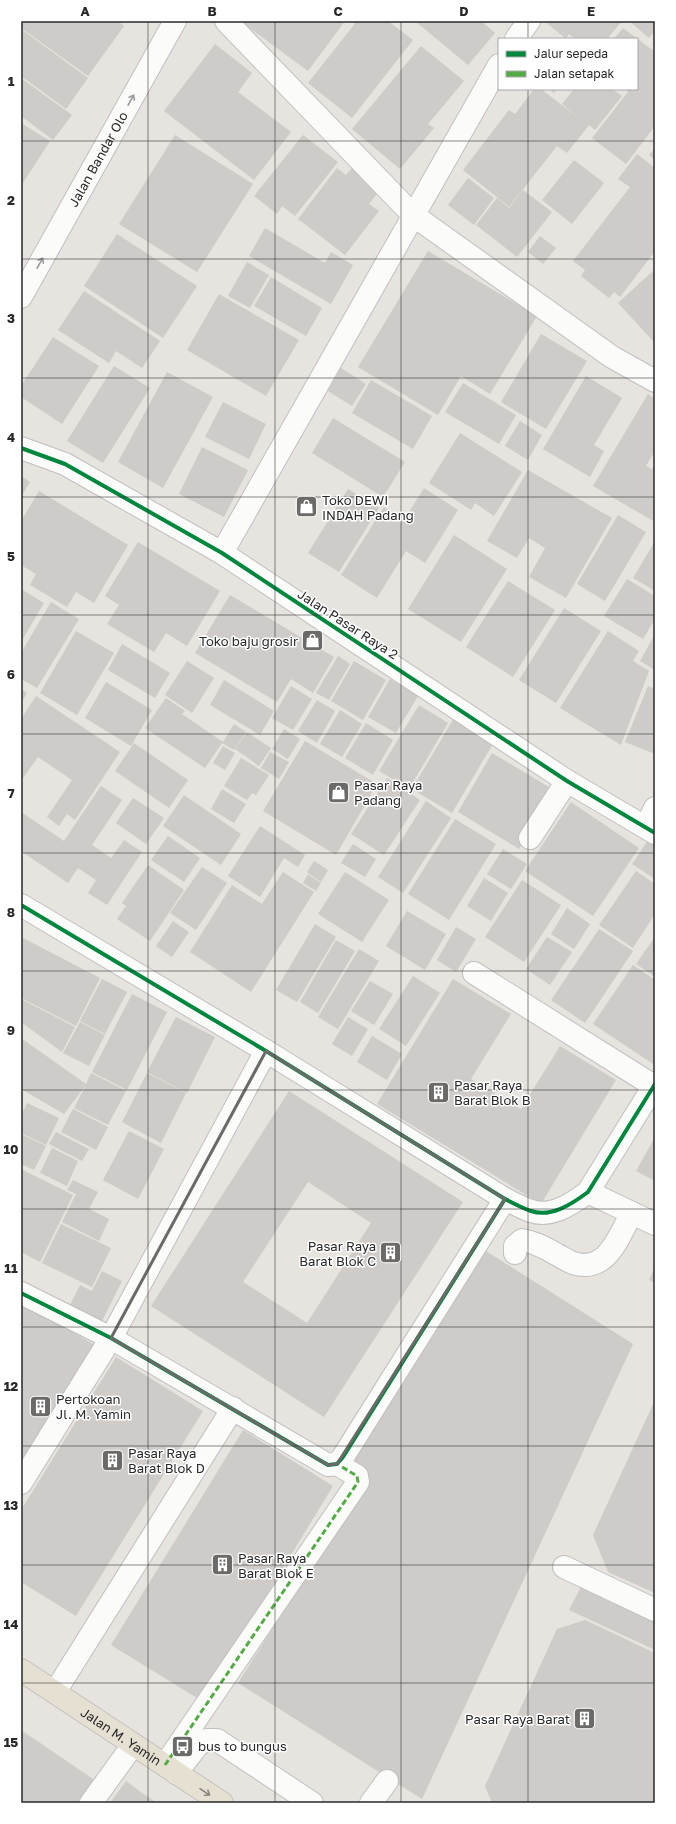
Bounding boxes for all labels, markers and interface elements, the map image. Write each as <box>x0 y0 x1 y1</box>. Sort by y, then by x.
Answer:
text: A <box>80 3 90 19</box>
text: B <box>207 3 217 19</box>
text: C <box>333 3 343 19</box>
text: D <box>459 3 469 19</box>
text: E <box>587 3 595 19</box>
legend <box>498 38 638 90</box>
text: Jalur sepeda <box>534 46 608 61</box>
text: Jalan setapak <box>534 66 615 81</box>
text: 1 <box>8 73 15 89</box>
one-way arrow <box>127 94 135 106</box>
street label: Jalan Bandar Olo <box>65 108 131 209</box>
text: 2 <box>7 192 15 208</box>
one-way arrow <box>37 257 44 269</box>
text: 3 <box>7 310 15 326</box>
text: 4 <box>7 429 15 445</box>
place label: Toko DEWI INDAH Padang <box>322 492 414 523</box>
shop icon: Toko DEWI INDAH Padang <box>293 494 319 520</box>
text: 5 <box>7 548 15 564</box>
street label: Jalan Pasar Raya 2 <box>295 586 401 662</box>
shop icon: Toko baju grosir <box>300 628 326 654</box>
place label: Toko baju grosir <box>199 633 298 649</box>
text: 6 <box>7 666 15 682</box>
place label: Pasar Raya Padang <box>354 777 422 808</box>
shop icon: Pasar Raya Padang <box>325 779 351 805</box>
text: 7 <box>7 785 15 801</box>
text: 8 <box>7 904 15 920</box>
text: 9 <box>7 1022 15 1038</box>
place label: Pasar Raya Barat Blok B <box>454 1077 531 1108</box>
building icon: Pasar Raya Barat Blok B <box>426 1079 452 1105</box>
text: 10 <box>3 1141 19 1157</box>
place label: Pasar Raya Barat Blok C <box>299 1238 376 1269</box>
building icon: Pasar Raya Barat Blok C <box>378 1240 404 1266</box>
text: 11 <box>4 1260 18 1276</box>
text: 12 <box>4 1378 18 1394</box>
place label: Pertokoan Jl. M. Yamin <box>56 1391 131 1422</box>
building icon: Pertokoan Jl. M. Yamin <box>27 1393 53 1419</box>
place label: Pasar Raya Barat Blok D <box>128 1445 205 1476</box>
building icon: Pasar Raya Barat Blok D <box>99 1447 125 1473</box>
text: 13 <box>4 1497 18 1513</box>
place label: Pasar Raya Barat Blok E <box>238 1550 314 1581</box>
building icon: Pasar Raya Barat Blok E <box>209 1552 235 1578</box>
text: 14 <box>4 1616 18 1632</box>
street label: Jalan M. Yamin <box>78 1704 164 1769</box>
building icon: Pasar Raya Barat <box>572 1706 598 1732</box>
place label: Pasar Raya Barat <box>465 1711 570 1727</box>
bus stop icon: bus to bungus <box>169 1733 195 1759</box>
text: 15 <box>4 1734 18 1750</box>
place label: bus to bungus <box>198 1738 287 1754</box>
one-way arrow <box>199 1788 210 1796</box>

